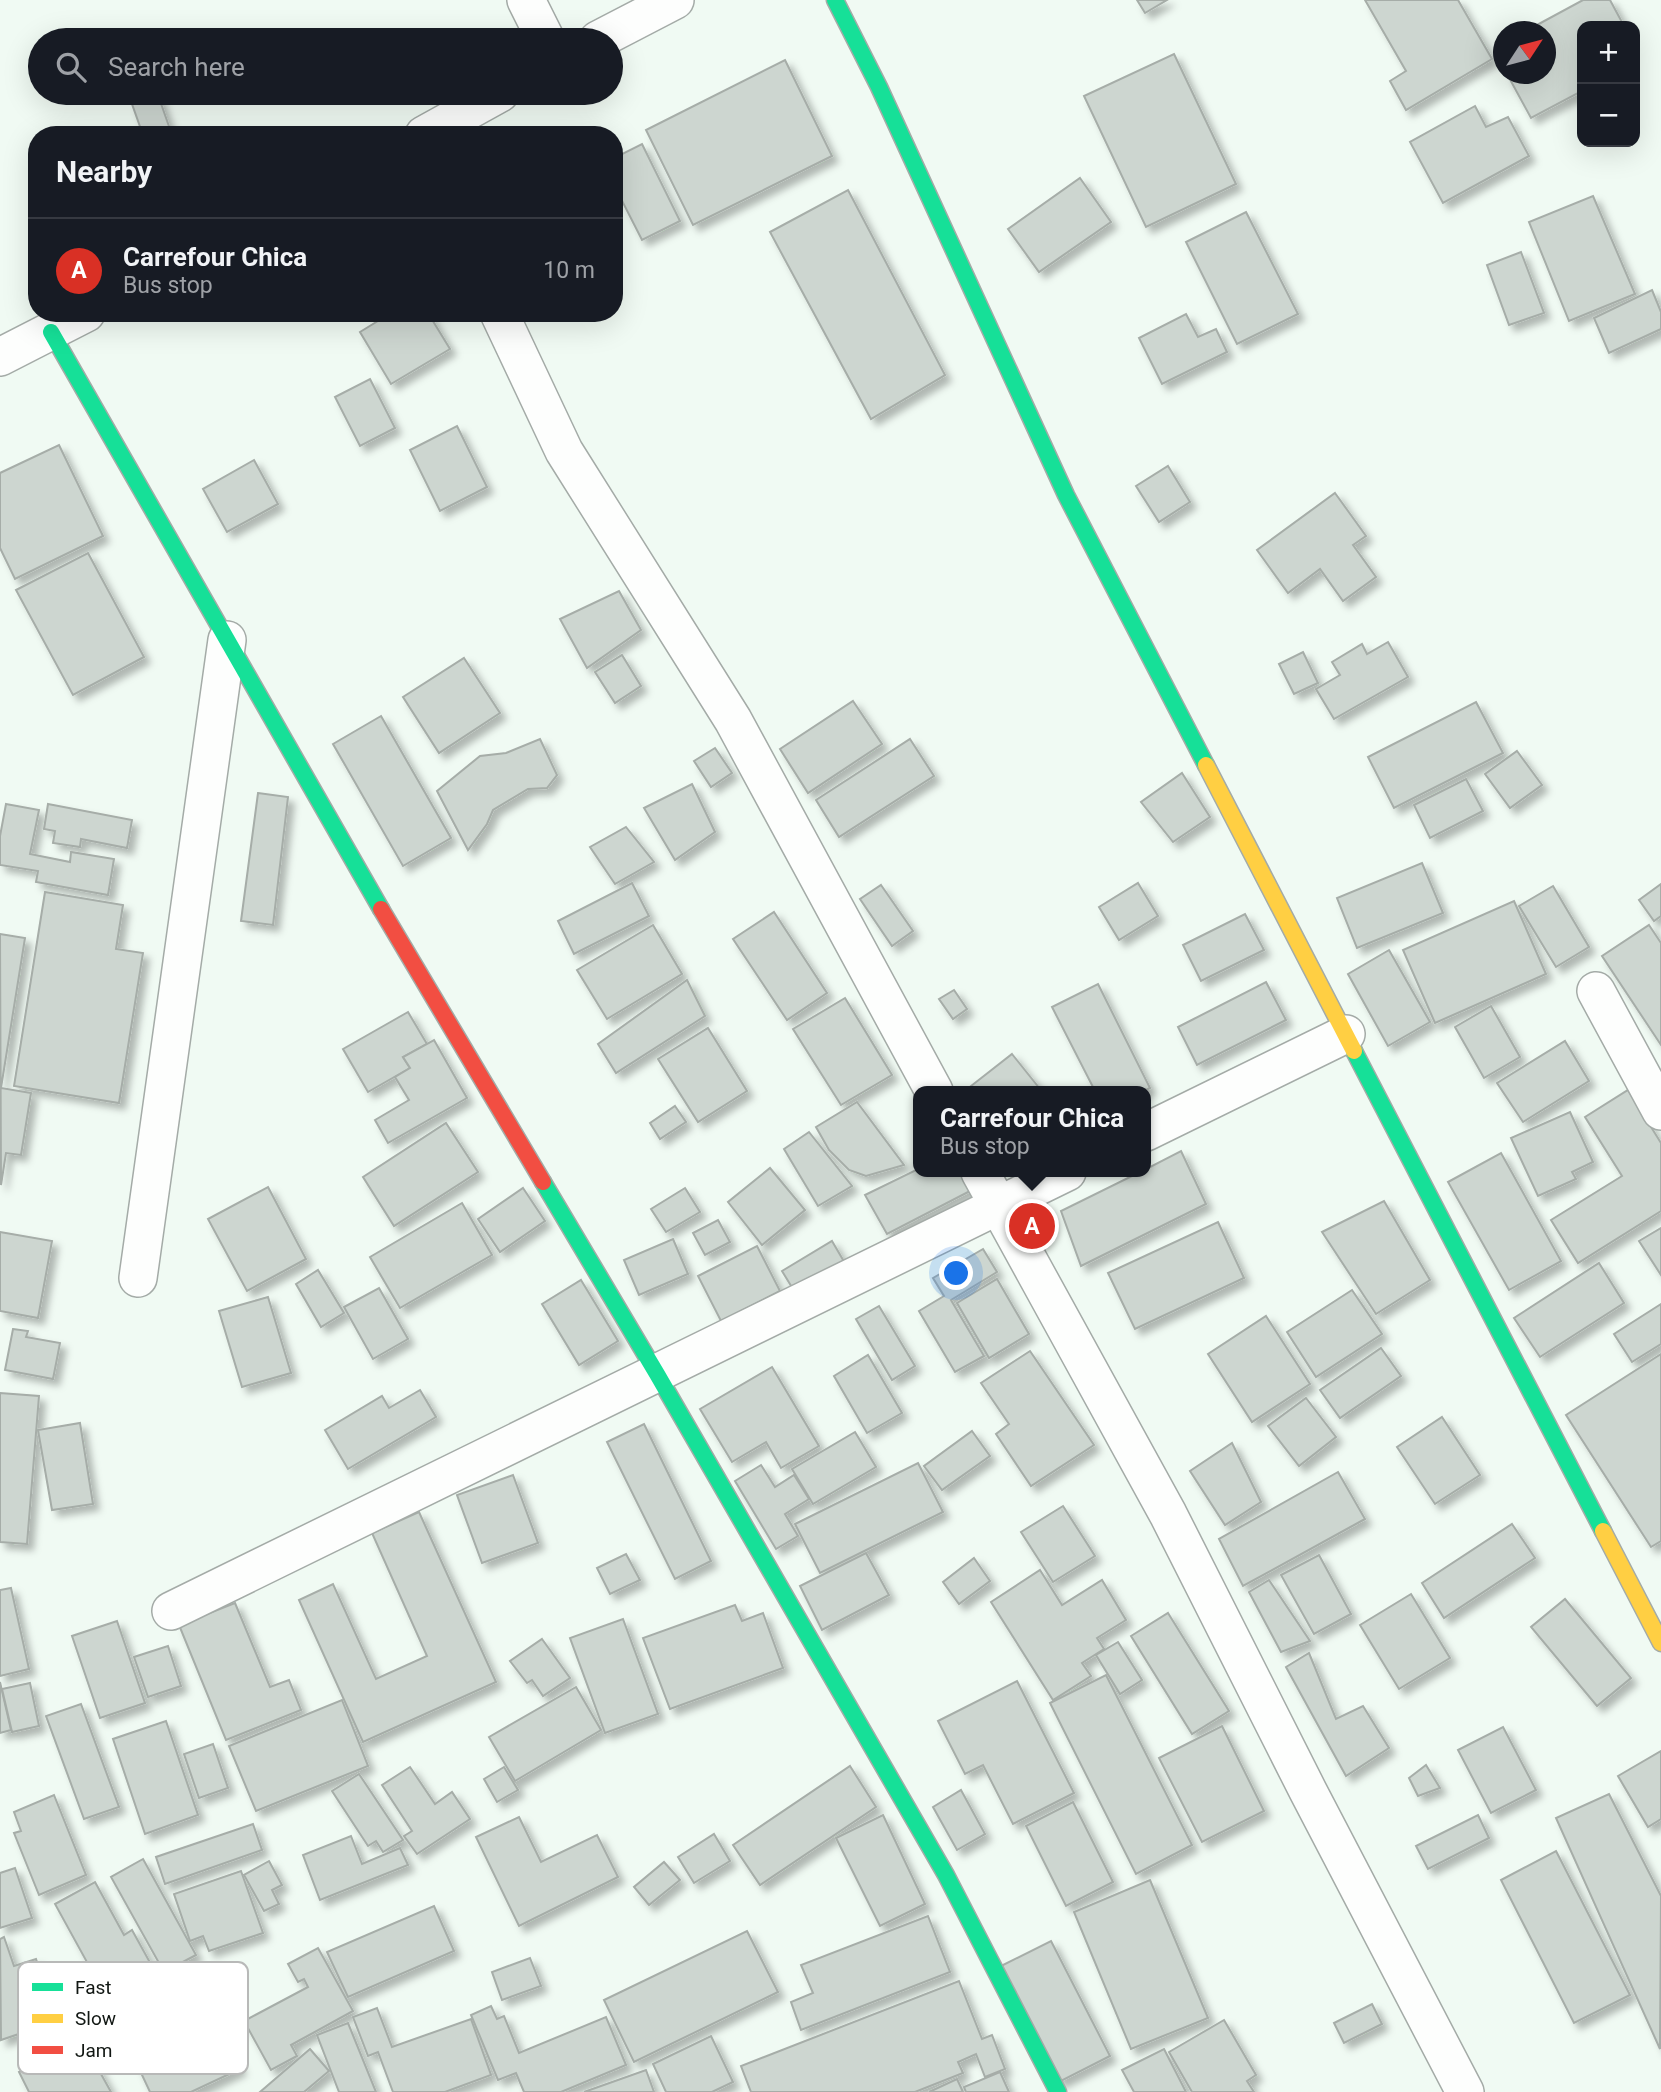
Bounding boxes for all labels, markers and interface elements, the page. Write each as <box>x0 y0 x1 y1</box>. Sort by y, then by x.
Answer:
north arrow <box>1493 21 1556 84</box>
map controls <box>1577 21 1640 147</box>
button: + <box>1577 21 1640 84</box>
search box <box>28 28 623 105</box>
icon: search <box>52 48 90 86</box>
text: Search here <box>108 52 245 82</box>
button: − <box>1577 84 1640 147</box>
text: Nearby <box>56 154 152 189</box>
text: Carrefour Chica <box>123 242 307 272</box>
text: A <box>71 257 87 284</box>
text: 10 m <box>543 257 595 284</box>
text: Bus stop <box>123 272 213 299</box>
popup <box>913 1086 1151 1177</box>
text: Carrefour Chica <box>940 1103 1124 1133</box>
text: Bus stop <box>940 1133 1030 1160</box>
pin: A <box>1009 1200 1055 1252</box>
your location <box>939 1256 973 1290</box>
legend <box>18 1962 248 2074</box>
text: Fast <box>75 1976 112 1999</box>
text: Slow <box>75 2007 116 2030</box>
text: Jam <box>75 2039 112 2062</box>

